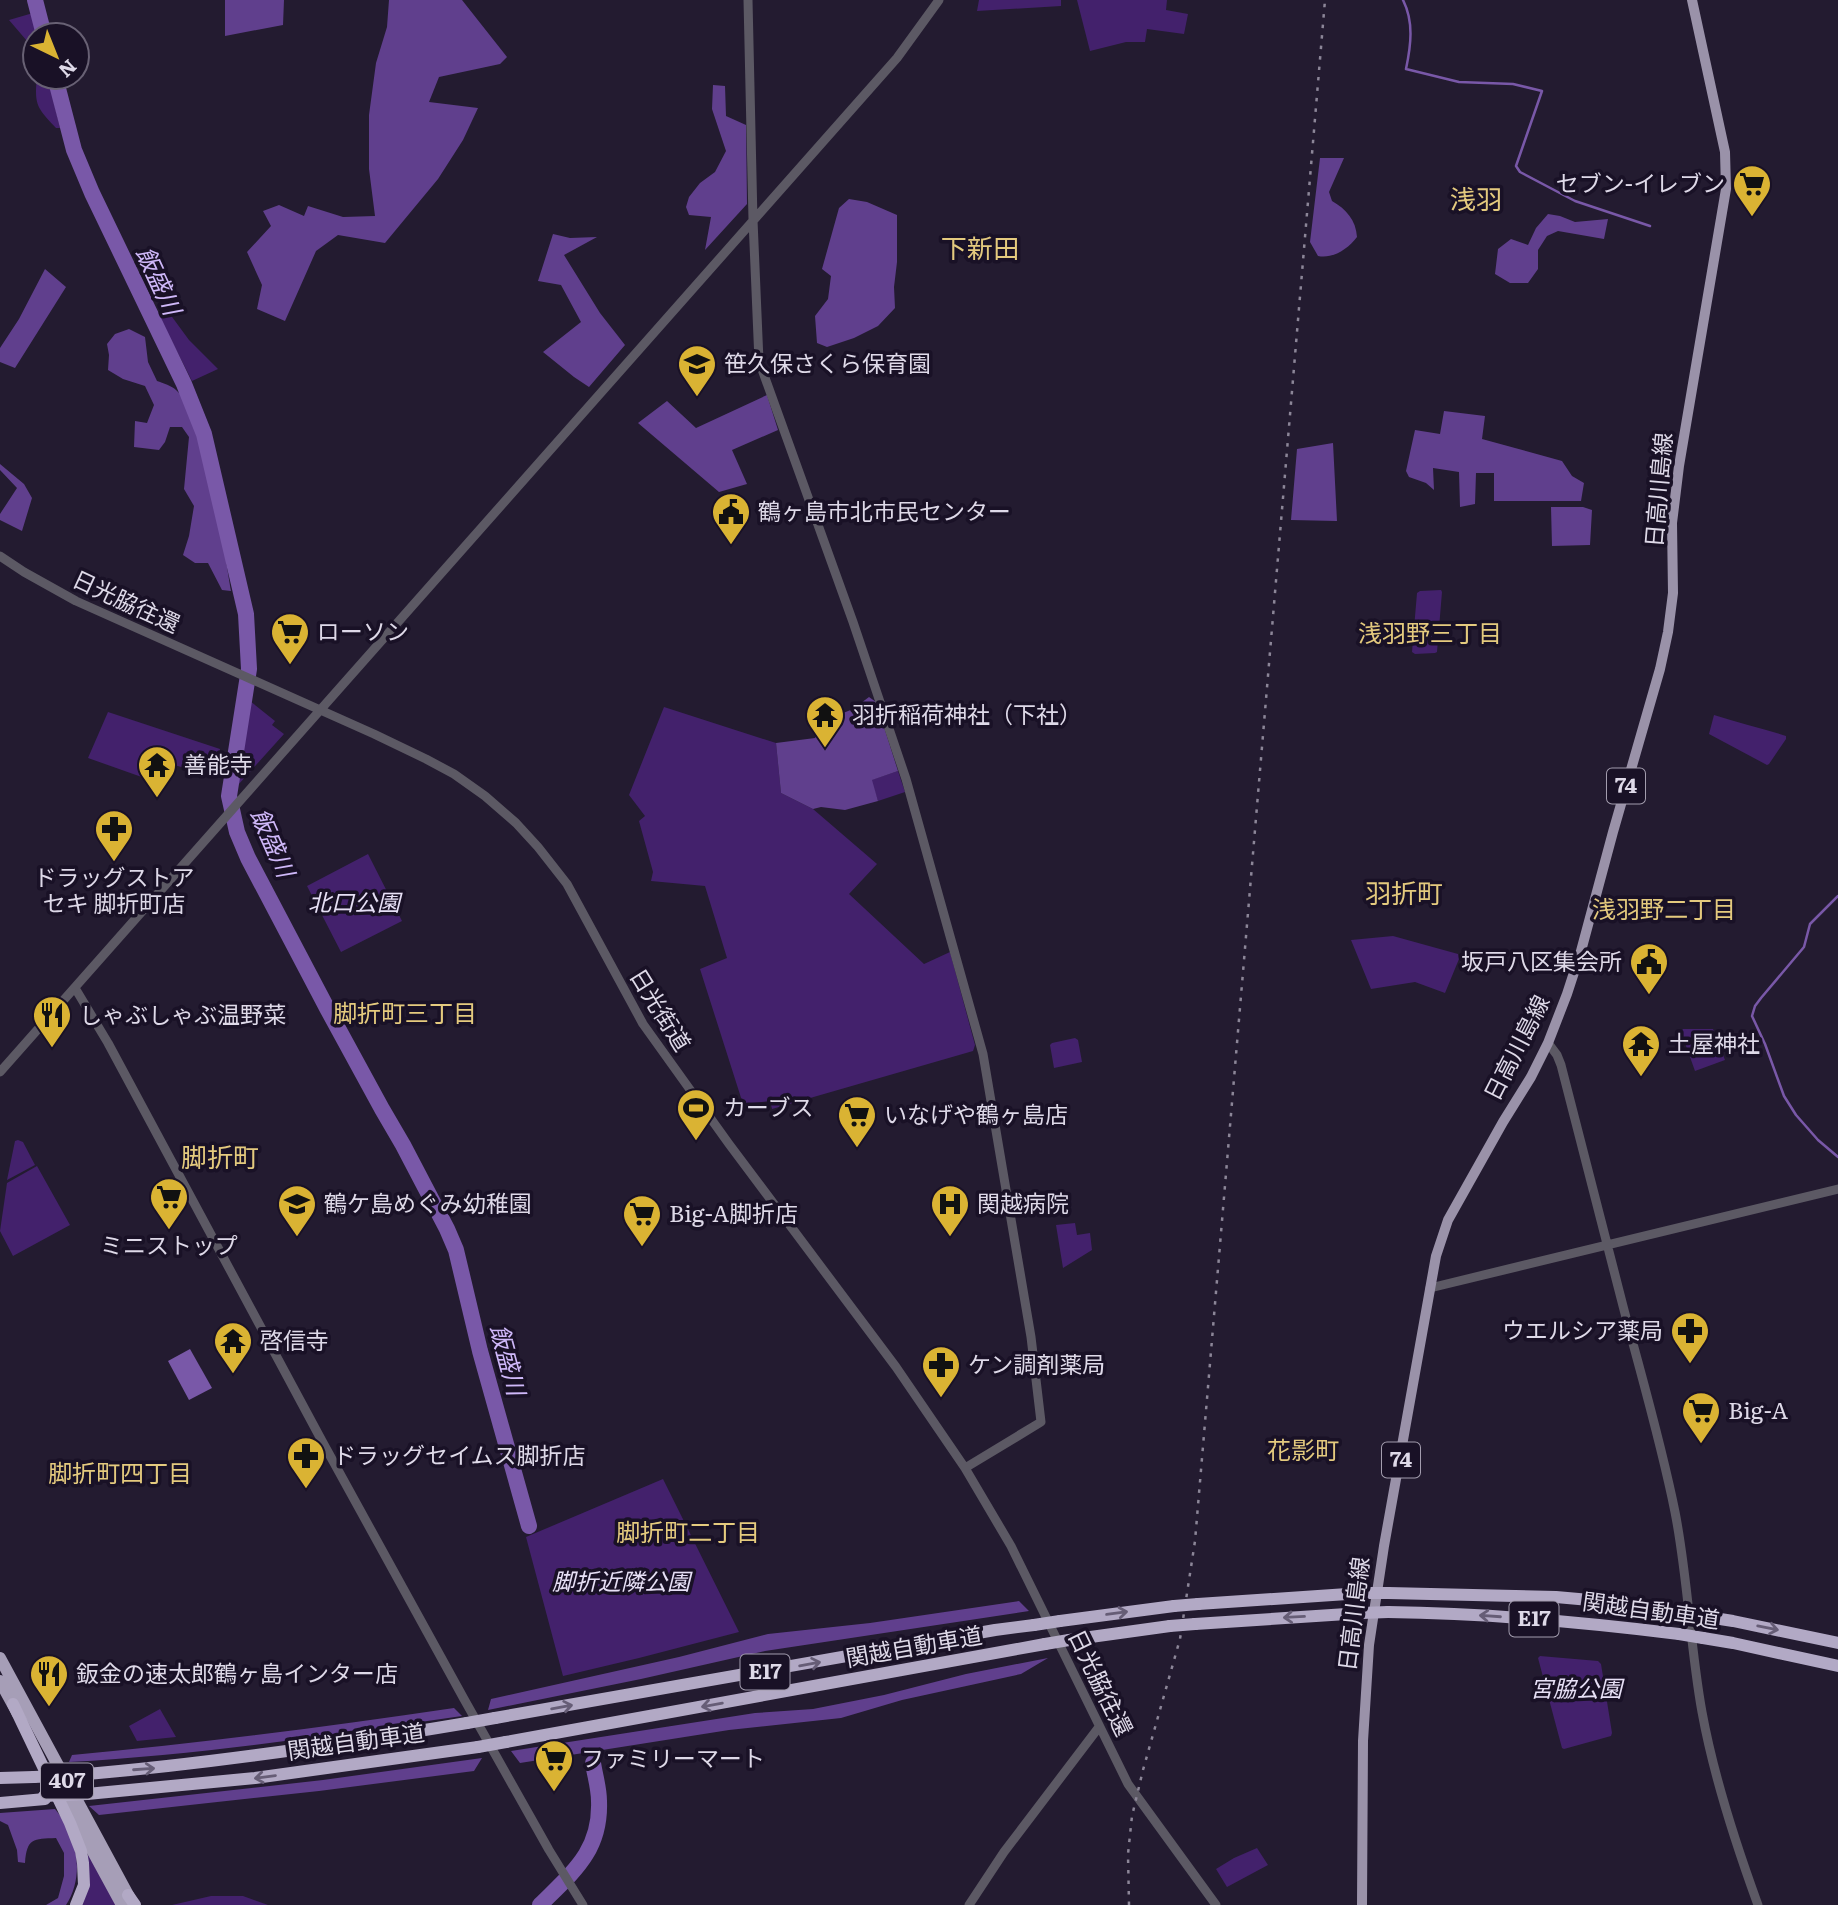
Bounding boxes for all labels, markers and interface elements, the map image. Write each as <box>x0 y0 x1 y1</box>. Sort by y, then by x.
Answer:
north arrow <box>21 21 91 91</box>
text: N <box>53 53 84 85</box>
supermarket icon: セブン-イレブン <box>1731 163 1773 218</box>
place label: セブン-イレブン <box>1556 165 1725 199</box>
district label: 浅羽 <box>1450 178 1502 217</box>
district label: 下新田 <box>941 227 1019 266</box>
water label: 飯盛川 <box>129 240 193 323</box>
school or university icon: 笹久保さくら保育園 <box>676 343 718 398</box>
place label: 笹久保さくら保育園 <box>724 345 931 379</box>
street label: 日高川島線 <box>1635 431 1679 549</box>
public building icon: 鶴ヶ島市北市民センター <box>710 491 752 546</box>
place label: 鶴ヶ島市北市民センター <box>758 493 1011 527</box>
street label: 日光脇往還 <box>68 560 186 640</box>
supermarket icon: ローソン <box>269 611 311 666</box>
place label: ローソン <box>317 613 409 647</box>
district label: 浅羽野三丁目 <box>1358 614 1502 649</box>
temple icon: 羽折稲荷神社（下社） <box>804 694 846 749</box>
place label: 羽折稲荷神社（下社） <box>852 696 1082 730</box>
temple icon: 善能寺 <box>136 744 178 799</box>
place label: 善能寺 <box>184 746 253 780</box>
road number: 74 <box>1607 768 1645 804</box>
water label: 飯盛川 <box>244 802 306 885</box>
pharmacy icon: ドラッグストア セキ 脚折町店 <box>93 808 135 863</box>
place label: ドラッグストア セキ 脚折町店 <box>34 859 195 919</box>
district label: 羽折町 <box>1365 872 1443 911</box>
park label: 北口公園 <box>308 884 403 918</box>
district label: 浅羽野二丁目 <box>1592 890 1736 925</box>
public building icon: 坂戸八区集会所 <box>1628 941 1670 996</box>
place label: 坂戸八区集会所 <box>1461 943 1622 977</box>
street label: 日光街道 <box>623 961 700 1057</box>
street label: 日高川島線 <box>1474 988 1556 1106</box>
restaurant icon: しゃぶしゃぶ温野菜 <box>31 994 73 1049</box>
district label: 脚折町三丁目 <box>333 994 477 1029</box>
place label: しゃぶしゃぶ温野菜 <box>79 996 286 1030</box>
temple icon: 土屋神社 <box>1620 1023 1662 1078</box>
place label: 土屋神社 <box>1668 1025 1760 1059</box>
sports icon: カーブス <box>675 1087 717 1142</box>
place label: カーブス <box>723 1089 814 1123</box>
supermarket icon: いなげや鶴ヶ島店 <box>836 1094 878 1149</box>
place label: いなげや鶴ヶ島店 <box>884 1096 1068 1130</box>
district label: 脚折町 <box>181 1136 259 1175</box>
supermarket icon: ミニストップ <box>148 1176 190 1231</box>
school or university icon: 鶴ケ島めぐみ幼稚園 <box>276 1183 318 1238</box>
hospital icon: 関越病院 <box>929 1183 971 1238</box>
place label: 鶴ケ島めぐみ幼稚園 <box>324 1185 532 1219</box>
place label: 関越病院 <box>977 1185 1069 1219</box>
supermarket icon: Big-A脚折店 <box>621 1193 663 1248</box>
place label: Big-A脚折店 <box>669 1195 798 1229</box>
place label: ミニストップ <box>100 1227 238 1261</box>
pharmacy icon: ウエルシア薬局 <box>1669 1310 1711 1365</box>
place label: ウエルシア薬局 <box>1502 1312 1663 1346</box>
temple icon: 啓信寺 <box>212 1320 254 1375</box>
water label: 飯盛川 <box>483 1320 536 1402</box>
place label: 啓信寺 <box>260 1322 329 1356</box>
pharmacy icon: ケン調剤薬局 <box>920 1344 962 1399</box>
place label: ケン調剤薬局 <box>968 1346 1105 1380</box>
supermarket icon: Big-A <box>1680 1390 1722 1445</box>
place label: Big-A <box>1728 1392 1788 1426</box>
district label: 花影町 <box>1267 1431 1339 1466</box>
pharmacy icon: ドラッグセイムス脚折店 <box>285 1435 327 1490</box>
place label: ドラッグセイムス脚折店 <box>333 1437 586 1471</box>
road number: 74 <box>1382 1442 1420 1478</box>
district label: 脚折町四丁目 <box>48 1454 192 1489</box>
district label: 脚折町二丁目 <box>616 1513 760 1548</box>
street label: 日高川島線 <box>1328 1555 1376 1673</box>
park label: 脚折近隣公園 <box>552 1563 693 1597</box>
street label: 関越自動車道 <box>1581 1583 1722 1635</box>
road number: E17 <box>1510 1602 1558 1636</box>
one-way arrow <box>1105 1607 1128 1620</box>
one-way arrow <box>1479 1609 1501 1622</box>
one-way arrow <box>1283 1611 1306 1624</box>
street label: 関越自動車道 <box>843 1616 985 1674</box>
one-way arrow <box>1756 1621 1779 1635</box>
street label: 日光脇往還 <box>1061 1623 1142 1741</box>
restaurant icon: 鈑金の速太郎鶴ヶ島インター店 <box>28 1653 70 1708</box>
road number: E17 <box>740 1654 790 1690</box>
place label: 鈑金の速太郎鶴ヶ島インター店 <box>76 1655 398 1689</box>
one-way arrow <box>798 1656 821 1670</box>
park label: 宮脇公園 <box>1530 1670 1625 1704</box>
one-way arrow <box>701 1698 724 1712</box>
one-way arrow <box>550 1700 573 1713</box>
street label: 関越自動車道 <box>285 1714 426 1766</box>
supermarket icon: ファミリーマート <box>533 1738 575 1793</box>
place label: ファミリーマート <box>581 1740 765 1774</box>
one-way arrow <box>133 1762 155 1775</box>
road number: 407 <box>41 1764 93 1798</box>
one-way arrow <box>254 1770 277 1783</box>

